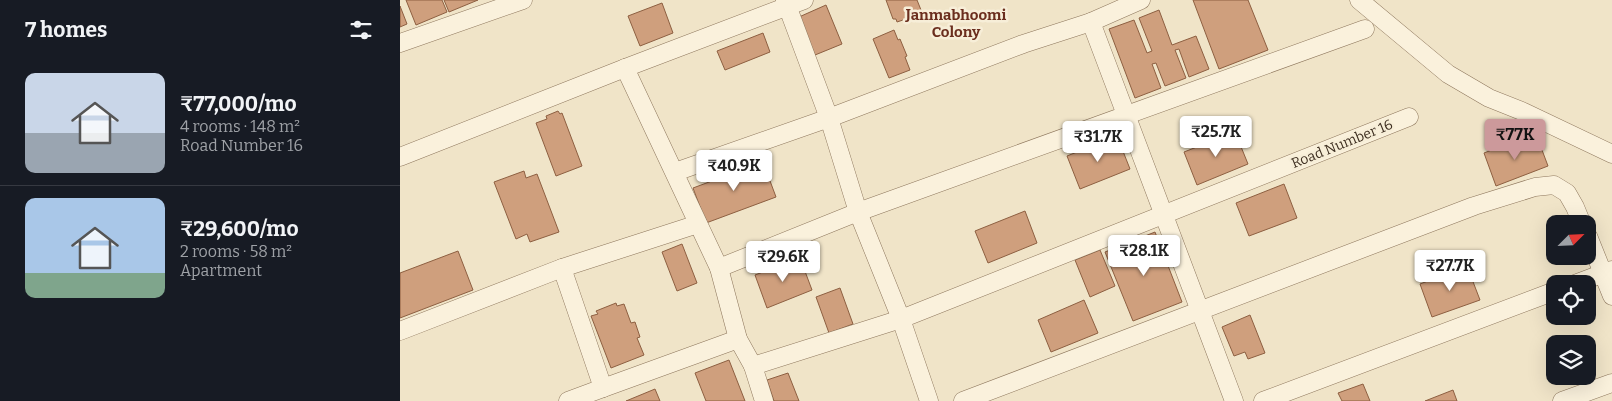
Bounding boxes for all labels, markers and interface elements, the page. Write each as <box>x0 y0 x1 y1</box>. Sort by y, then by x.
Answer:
district label: Janmabhoomi Colony <box>905 6 1006 41</box>
icon: filters <box>347 16 375 44</box>
text: 7 homes <box>25 17 107 43</box>
text: ₹77,000/mo <box>180 91 297 117</box>
icon: home <box>65 93 125 153</box>
pin: ₹25.7K <box>1175 116 1257 158</box>
street label: Road Number 16 <box>1289 116 1395 172</box>
text: 4 rooms · 148 m² <box>180 117 300 136</box>
pin: ₹77K <box>1485 119 1545 161</box>
pin: ₹31.7K <box>1057 120 1139 163</box>
text: ₹25.7K <box>1191 122 1241 141</box>
text: ₹77K <box>1496 125 1534 144</box>
text: ₹31.7K <box>1073 127 1123 146</box>
text: Road Number 16 <box>180 136 303 155</box>
pin: ₹40.9K <box>693 150 775 192</box>
text: ₹40.9K <box>707 156 761 175</box>
north arrow <box>1546 215 1596 265</box>
map controls <box>1546 215 1596 385</box>
text: ₹29,600/mo <box>180 216 299 242</box>
icon: home <box>65 218 125 278</box>
pin: ₹28.1K <box>1103 234 1185 277</box>
pin: ₹29.6K <box>742 240 824 283</box>
text: ₹28.1K <box>1119 241 1169 260</box>
text: 2 rooms · 58 m² <box>180 242 292 261</box>
text: ₹29.6K <box>757 247 809 266</box>
pin: ₹27.7K <box>1409 250 1491 292</box>
text: ₹27.7K <box>1426 256 1474 275</box>
text: Apartment <box>180 261 262 280</box>
button: locate <box>1546 275 1596 325</box>
button: layers <box>1546 335 1596 385</box>

